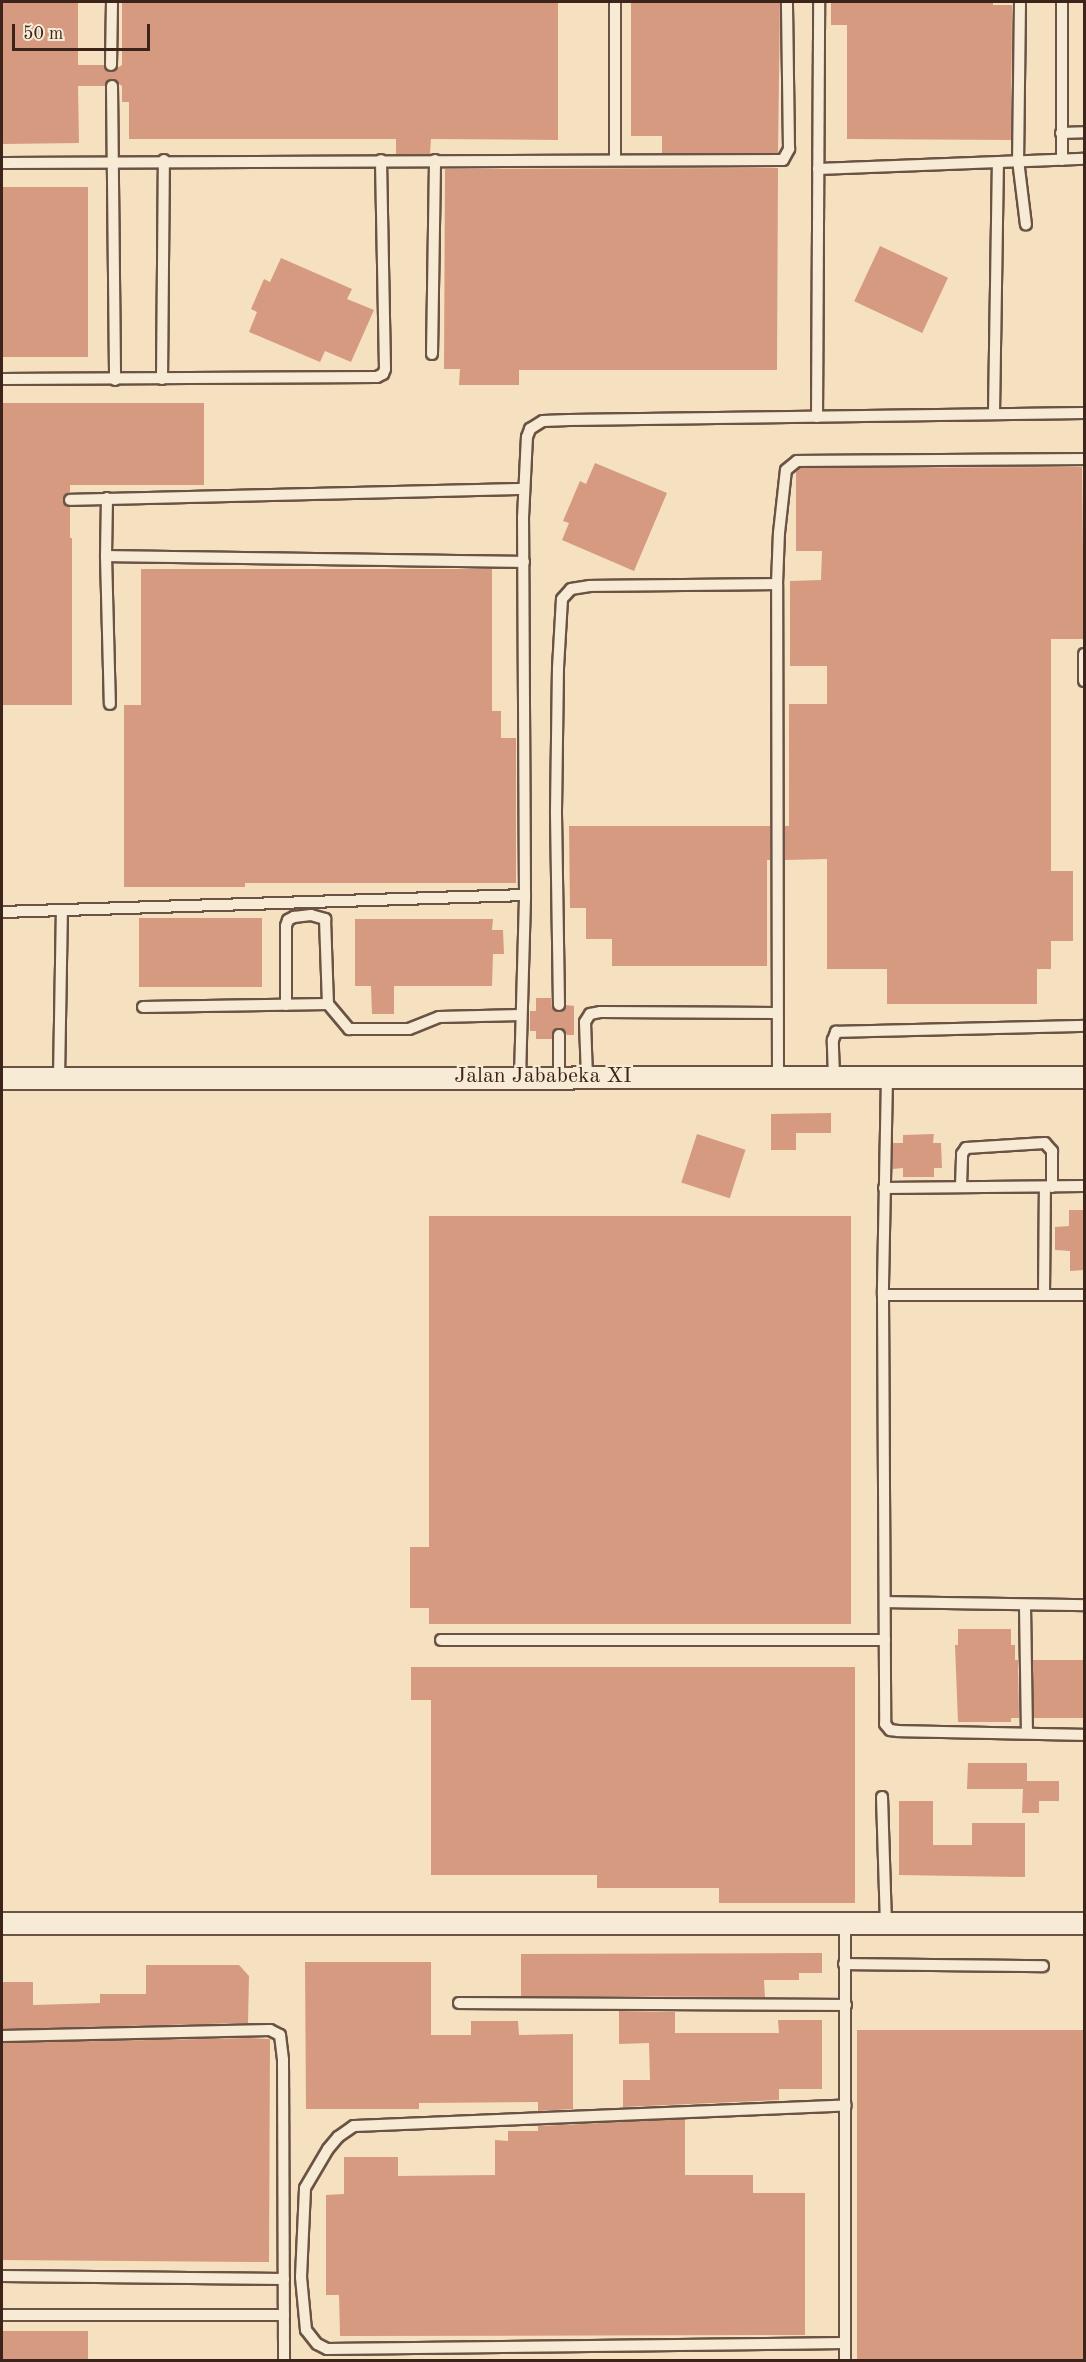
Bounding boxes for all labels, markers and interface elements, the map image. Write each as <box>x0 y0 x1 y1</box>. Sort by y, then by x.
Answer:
scale bar <box>15 12 153 50</box>
text: 50 m <box>23 25 63 43</box>
street label: Jalan Jababeka XI <box>454 1064 632 1090</box>

